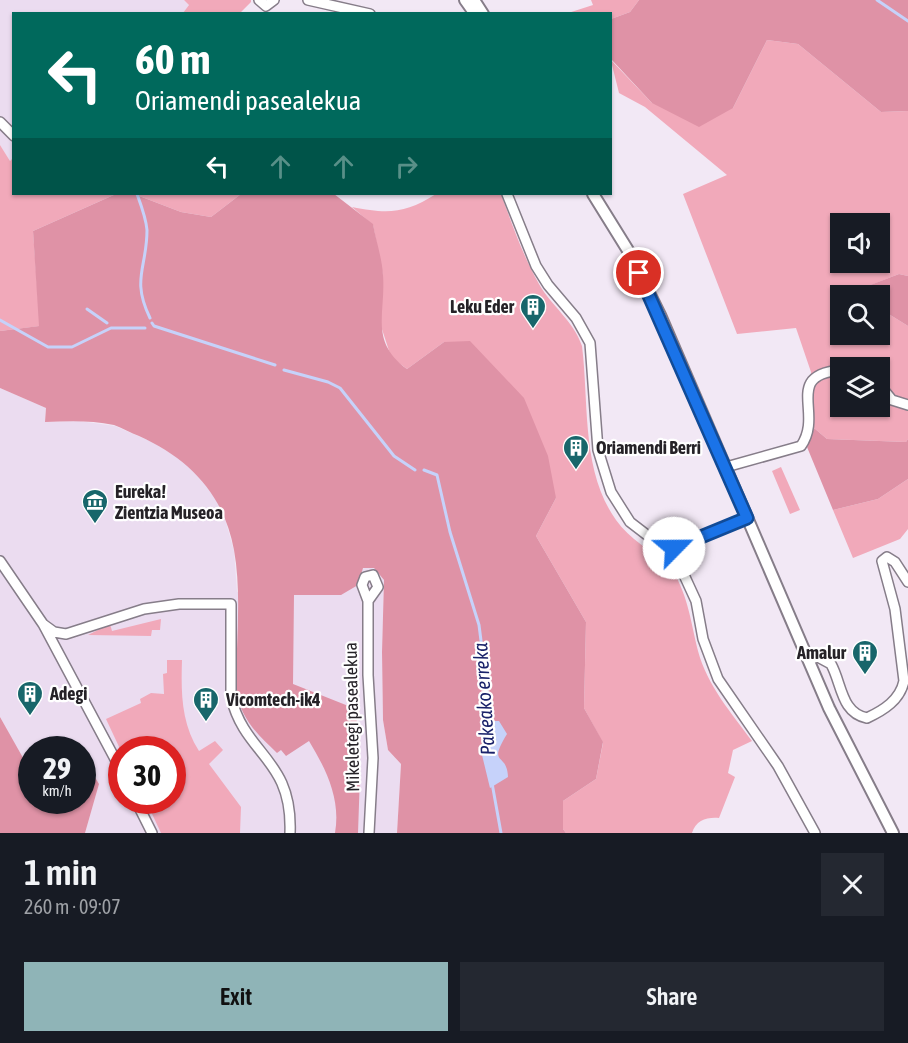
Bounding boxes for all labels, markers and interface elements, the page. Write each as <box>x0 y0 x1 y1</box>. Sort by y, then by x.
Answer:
text: 60 m <box>135 35 210 83</box>
icon: left <box>36 36 114 114</box>
text: Oriamendi pasealekua <box>135 85 361 116</box>
icon: left <box>201 150 234 183</box>
icon: ahead <box>264 150 297 183</box>
icon: ahead <box>327 150 360 183</box>
icon: right <box>390 150 423 183</box>
map controls <box>830 213 890 417</box>
button: sound <box>830 213 890 273</box>
pin <box>613 247 664 298</box>
icon: arrive <box>622 256 655 289</box>
button: search <box>830 285 890 345</box>
building icon: Leku Eder <box>518 292 548 330</box>
place label: Leku Eder <box>450 296 515 317</box>
button: layers <box>830 357 890 417</box>
building icon: Oriamendi Berri <box>561 433 591 471</box>
place label: Oriamendi Berri <box>596 437 701 458</box>
place label: Eureka! Zientzia Museoa <box>115 481 223 523</box>
museum icon: Eureka! Zientzia Museoa <box>80 487 110 525</box>
position arrow <box>642 516 706 580</box>
building icon: Amalur <box>850 638 880 676</box>
street label: Mikeletegi pasealekua <box>340 642 363 792</box>
water label: Pakeako erreka <box>468 642 499 756</box>
place label: Amalur <box>796 642 847 663</box>
building icon: Adegi <box>15 679 45 717</box>
place label: Adegi <box>49 683 87 704</box>
building icon: Vicomtech-ik4 <box>191 685 221 723</box>
place label: Vicomtech-ik4 <box>225 689 321 710</box>
speed limit sign: 30 <box>108 736 186 814</box>
text: 29 <box>43 751 71 785</box>
text: km/h <box>42 782 72 799</box>
text: 1 min <box>24 851 98 893</box>
button: close <box>821 853 884 916</box>
text: 260 m · 09:07 <box>24 895 121 918</box>
button: Exit <box>24 962 448 1031</box>
button: Share <box>460 962 884 1031</box>

